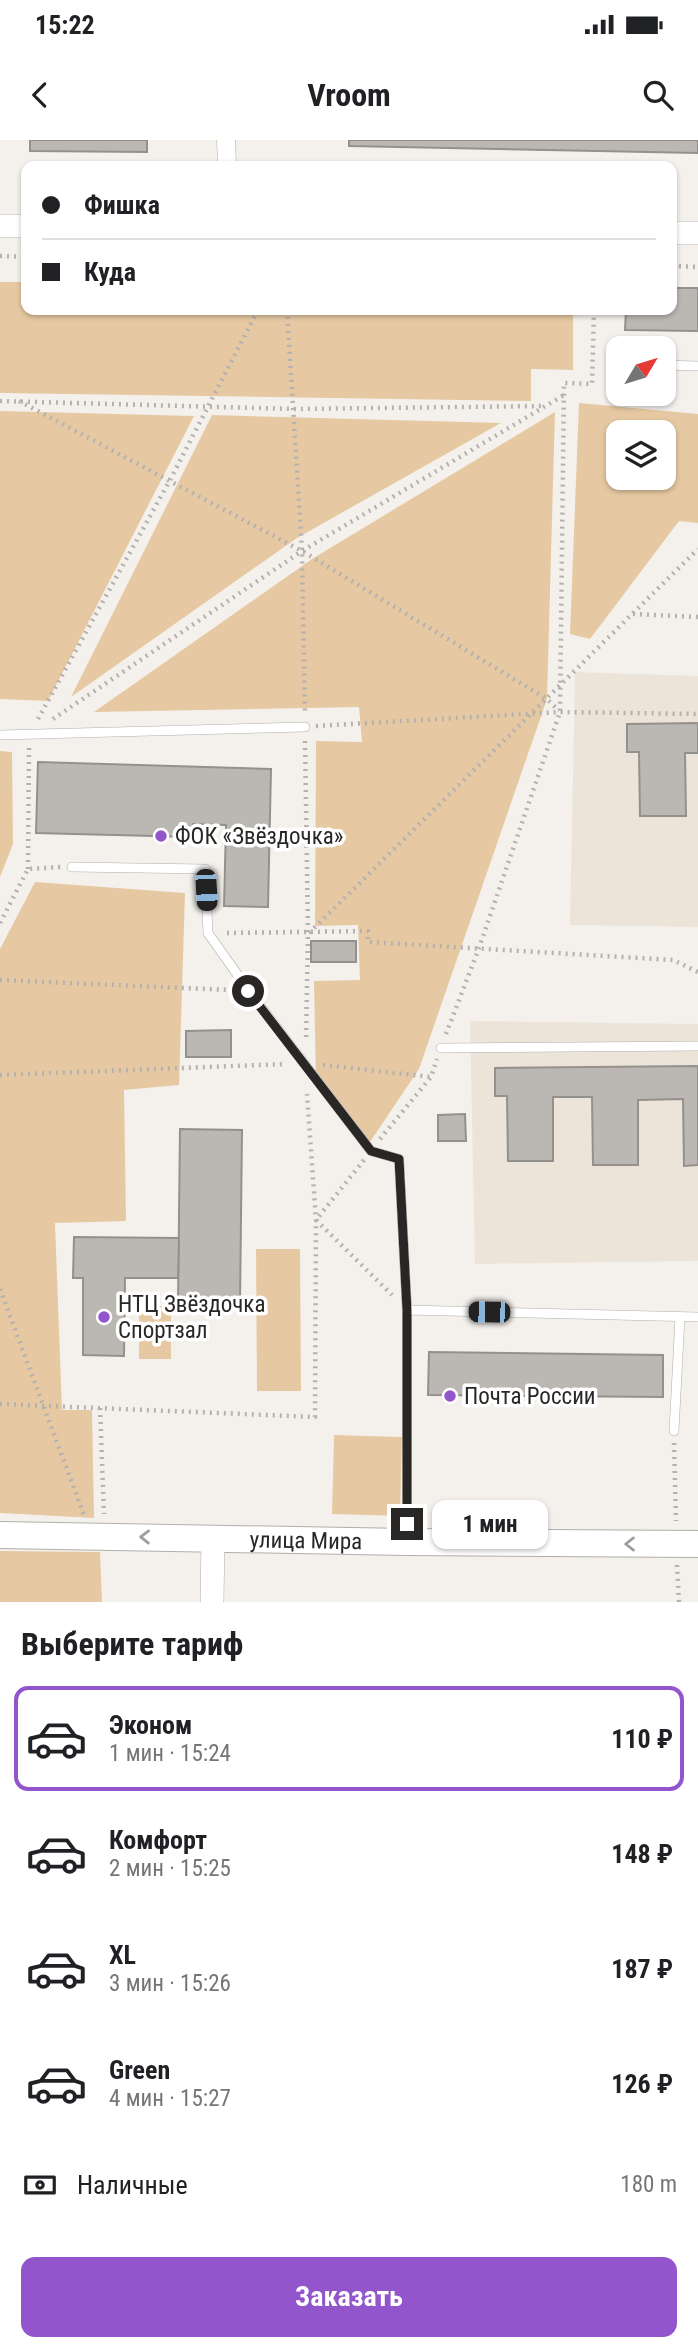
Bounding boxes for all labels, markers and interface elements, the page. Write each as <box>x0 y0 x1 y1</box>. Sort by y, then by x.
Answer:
text: 15:22 <box>35 10 95 40</box>
icon: back <box>21 76 59 114</box>
text: Vroom <box>307 76 391 114</box>
icon: search <box>639 76 677 114</box>
text: Фишка <box>84 190 160 220</box>
text: Куда <box>84 257 136 287</box>
north arrow <box>606 336 676 406</box>
map controls <box>606 336 676 490</box>
button: layers <box>606 420 676 490</box>
place label: ФОК «Звёздочка» <box>175 823 343 850</box>
marker: ФОК «Звёздочка» <box>153 828 169 844</box>
car <box>195 868 218 912</box>
route start <box>232 975 264 1007</box>
place label: НТЦ Звёздочка Спортзал <box>118 1291 265 1344</box>
car <box>468 1301 511 1323</box>
marker: НТЦ Звёздочка Спортзал <box>96 1309 112 1325</box>
place label: Почта России <box>464 1383 596 1410</box>
marker: Почта России <box>442 1388 458 1404</box>
callout: 1 мин <box>432 1500 547 1548</box>
route end <box>391 1508 423 1540</box>
text: 1 мин <box>462 1511 518 1538</box>
street label: улица Мира <box>250 1526 362 1555</box>
one-way arrow <box>139 1529 150 1545</box>
one-way arrow <box>624 1536 635 1552</box>
text: Выберите тариф <box>21 1625 243 1663</box>
icon: car <box>25 1707 88 1770</box>
text: Эконом <box>109 1710 192 1740</box>
text: 110 ₽ <box>611 1724 673 1754</box>
text: 1 мин · 15:24 <box>109 1740 231 1767</box>
icon: car <box>25 1822 88 1885</box>
text: Комфорт <box>109 1825 207 1855</box>
text: 148 ₽ <box>611 1839 673 1869</box>
text: 2 мин · 15:25 <box>109 1855 231 1882</box>
icon: car <box>25 1937 88 2000</box>
text: XL <box>109 1940 136 1970</box>
text: 187 ₽ <box>611 1954 673 1984</box>
text: 3 мин · 15:26 <box>109 1970 231 1997</box>
icon: car <box>25 2052 88 2115</box>
text: Green <box>109 2055 170 2085</box>
text: 126 ₽ <box>611 2069 673 2099</box>
text: 4 мин · 15:27 <box>109 2085 231 2112</box>
icon: cash <box>21 2166 59 2204</box>
text: Наличные <box>77 2170 188 2200</box>
text: 180 m <box>620 2171 677 2198</box>
button: Заказать <box>21 2257 677 2337</box>

